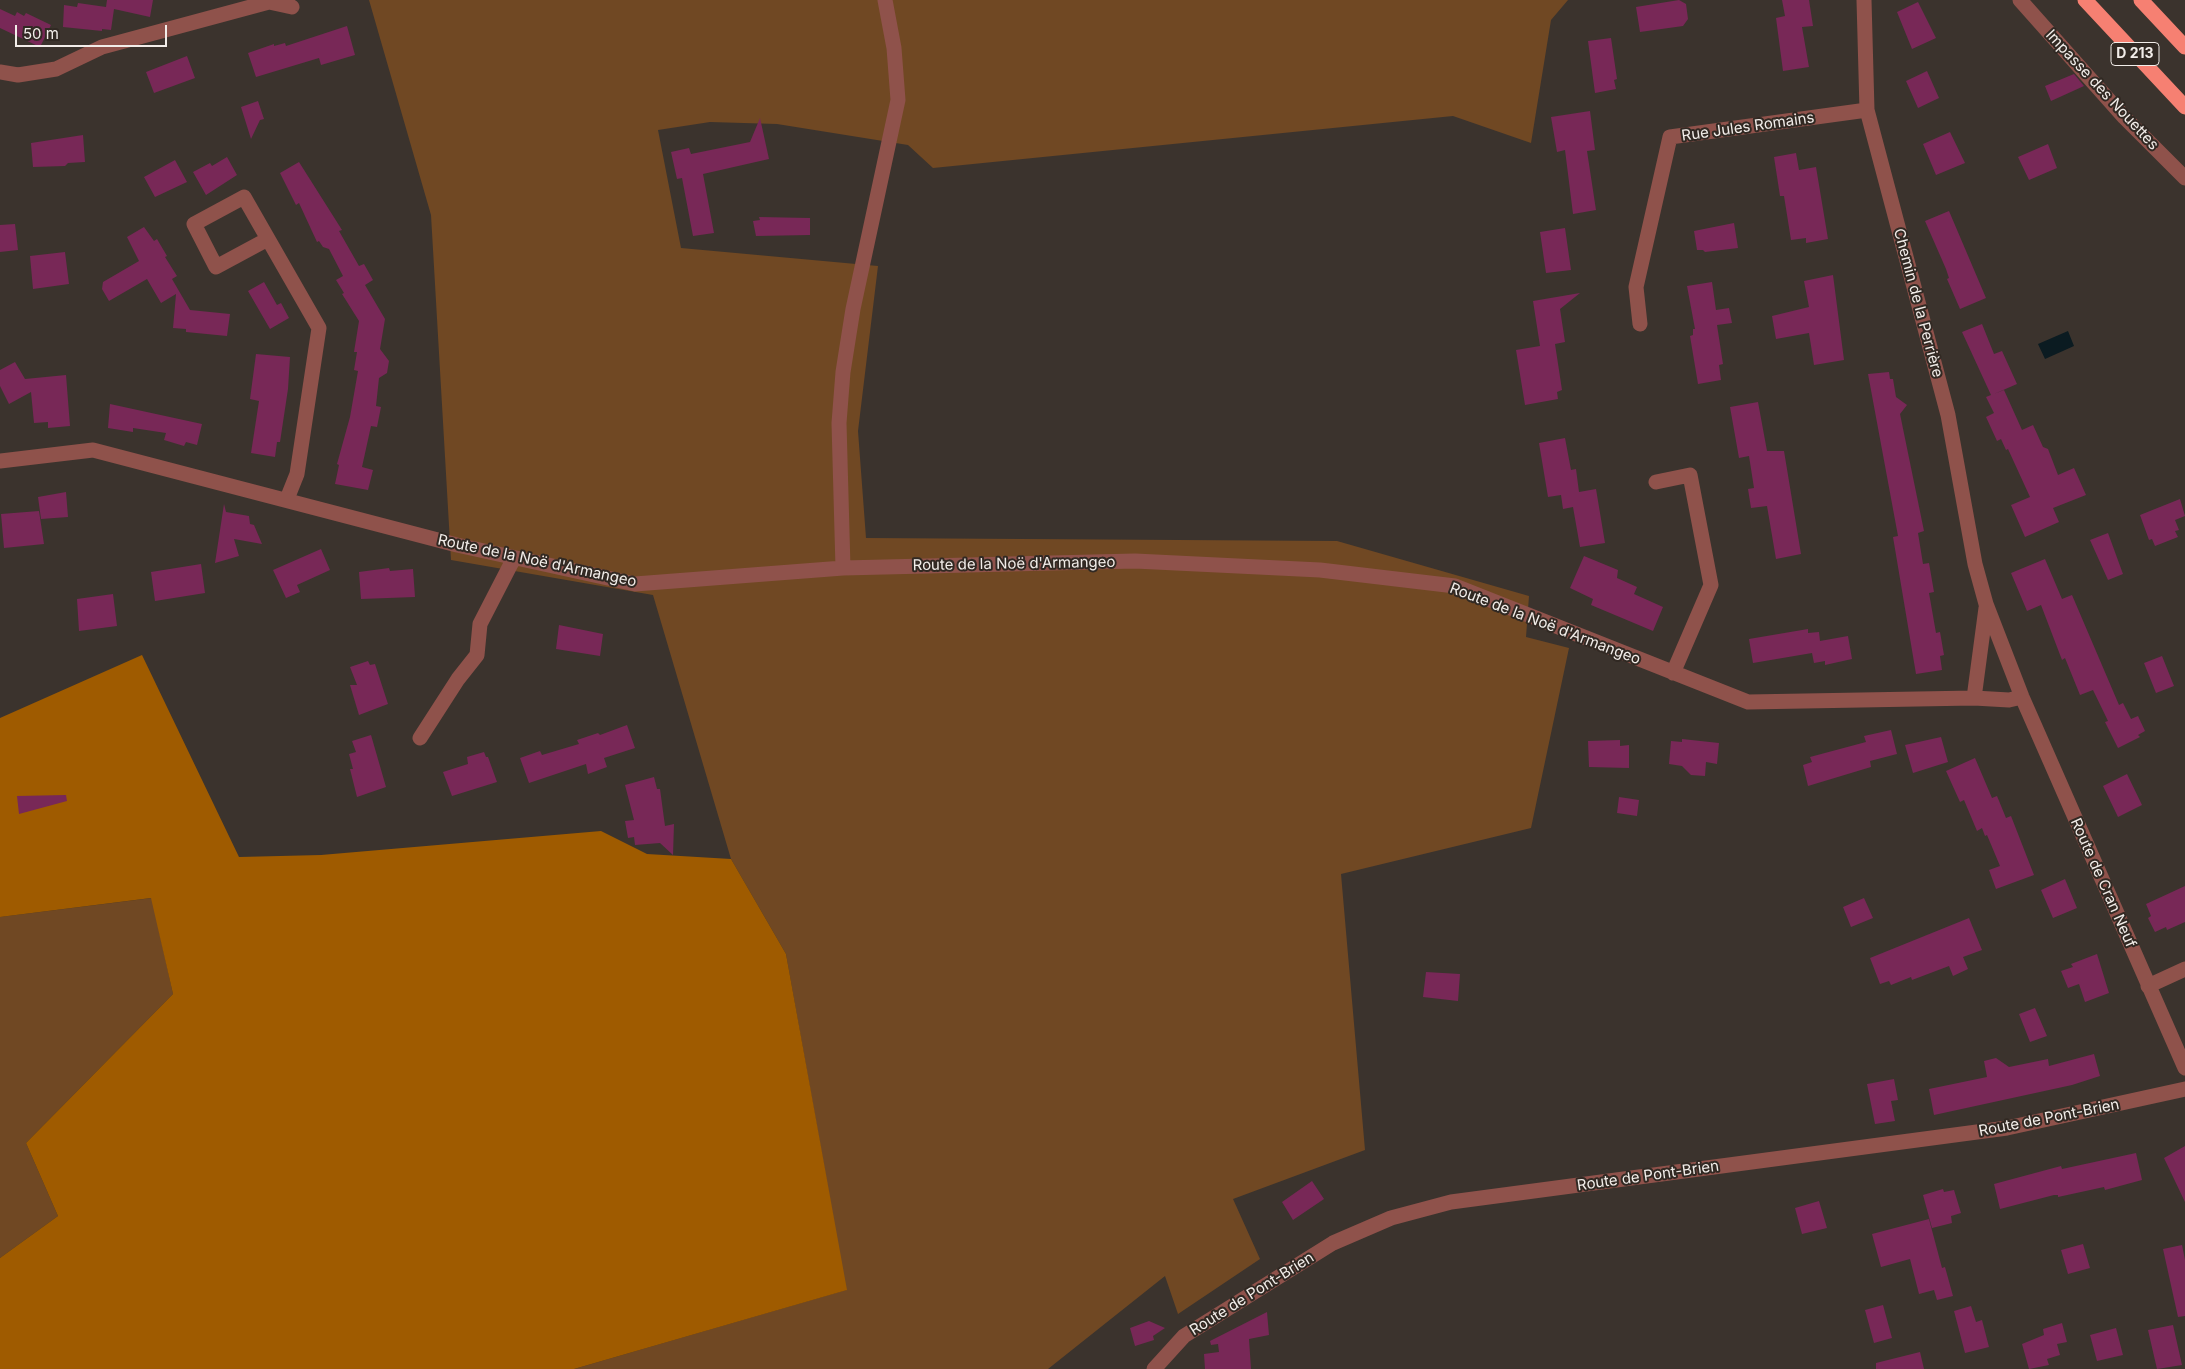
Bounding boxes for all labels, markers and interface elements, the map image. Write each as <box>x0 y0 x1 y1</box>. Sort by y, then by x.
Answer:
scale bar <box>18 15 170 47</box>
text: 50 m <box>23 24 59 43</box>
street label: Impasse des Nouettes <box>2042 26 2162 154</box>
road number: D 213 <box>2111 42 2159 66</box>
street label: Rue Jules Romains <box>1680 109 1816 145</box>
street label: Chemin de la Perrière <box>1889 227 1947 379</box>
street label: Route de la Noë d'Armangeo <box>436 531 638 591</box>
street label: Route de la Noë d'Armangeo <box>912 553 1116 575</box>
street label: Route de la Noë d'Armangeo <box>1447 579 1643 669</box>
street label: Route de Cran Neuf <box>2066 816 2140 950</box>
street label: Route de Pont-Brien <box>1977 1096 2121 1140</box>
street label: Route de Pont-Brien <box>1576 1157 1720 1195</box>
street label: Route de Pont-Brien <box>1187 1248 1317 1340</box>

